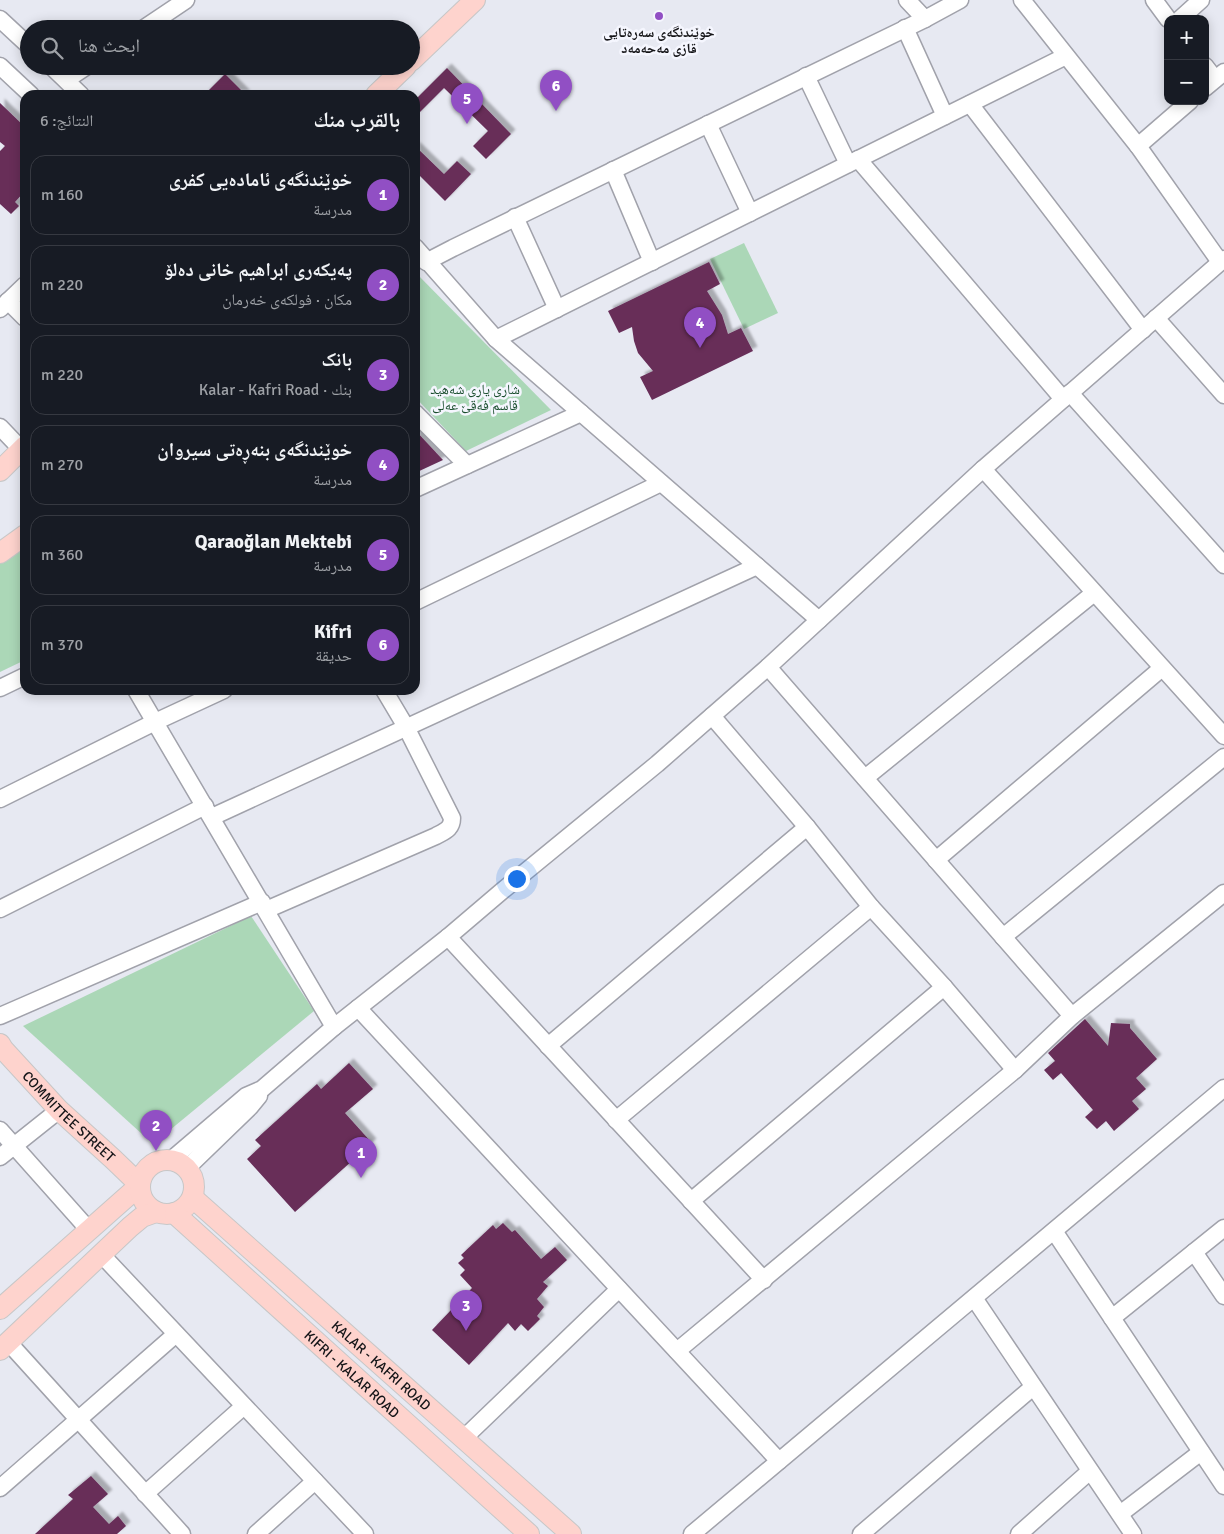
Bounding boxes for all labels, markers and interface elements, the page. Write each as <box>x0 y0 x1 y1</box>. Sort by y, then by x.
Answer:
marker: خوێندنگەی سەرەتایی قازی مەحەمەد <box>653 10 665 22</box>
map controls <box>1164 15 1209 105</box>
button: + <box>1164 15 1209 60</box>
search box <box>20 20 420 75</box>
place label: خوێندنگەی سەرەتایی قازی مەحەمەد <box>603 24 715 57</box>
icon: search <box>38 34 66 62</box>
text: ابحث هنا <box>78 34 140 58</box>
button: − <box>1164 60 1209 105</box>
pin: 6 <box>540 70 572 111</box>
pin: 5 <box>451 83 483 124</box>
text: بالقرب منك <box>313 107 400 133</box>
text: النتائج: 6 <box>40 111 93 131</box>
text: خوێندنگەی ئامادەیی کفری <box>169 168 352 192</box>
text: 160 m <box>41 185 83 205</box>
text: 1 <box>379 185 387 205</box>
text: مدرسة <box>313 200 352 220</box>
text: پەیکەری ابراهیم خانی دەلۆ <box>164 258 352 282</box>
text: 220 m <box>41 275 83 295</box>
text: 2 <box>379 275 387 295</box>
text: مكان · فولکەی خەرمان <box>222 290 352 310</box>
pin: 4 <box>684 307 716 348</box>
text: بانک <box>321 348 352 372</box>
text: 220 m <box>41 365 83 385</box>
text: 3 <box>379 365 387 385</box>
text: بنك · Kalar - Kafri Road <box>199 380 352 400</box>
park label: شاری یاری شەهید قاسم فەقێ عەلی <box>430 381 520 415</box>
text: خوێندنگەی بنەڕەتی سیروان <box>157 438 352 462</box>
text: 270 m <box>41 455 83 475</box>
text: 4 <box>379 455 387 475</box>
text: مدرسة <box>313 470 352 490</box>
text: Qaraoğlan Mektebi <box>195 530 352 554</box>
text: 360 m <box>41 545 83 565</box>
text: 5 <box>379 545 387 565</box>
text: مدرسة <box>313 556 352 576</box>
text: Kifri <box>314 620 352 644</box>
text: 370 m <box>41 635 83 655</box>
text: 6 <box>379 635 387 655</box>
text: حديقة <box>315 646 352 666</box>
your location <box>504 866 530 892</box>
street label: COMMITTEE STREET <box>18 1068 118 1166</box>
pin: 2 <box>140 1110 172 1151</box>
pin: 1 <box>345 1137 377 1178</box>
pin: 3 <box>450 1290 482 1331</box>
street label: KALAR - KAFRI ROAD <box>328 1317 434 1414</box>
street label: KIFRI - KALAR ROAD <box>301 1327 403 1422</box>

